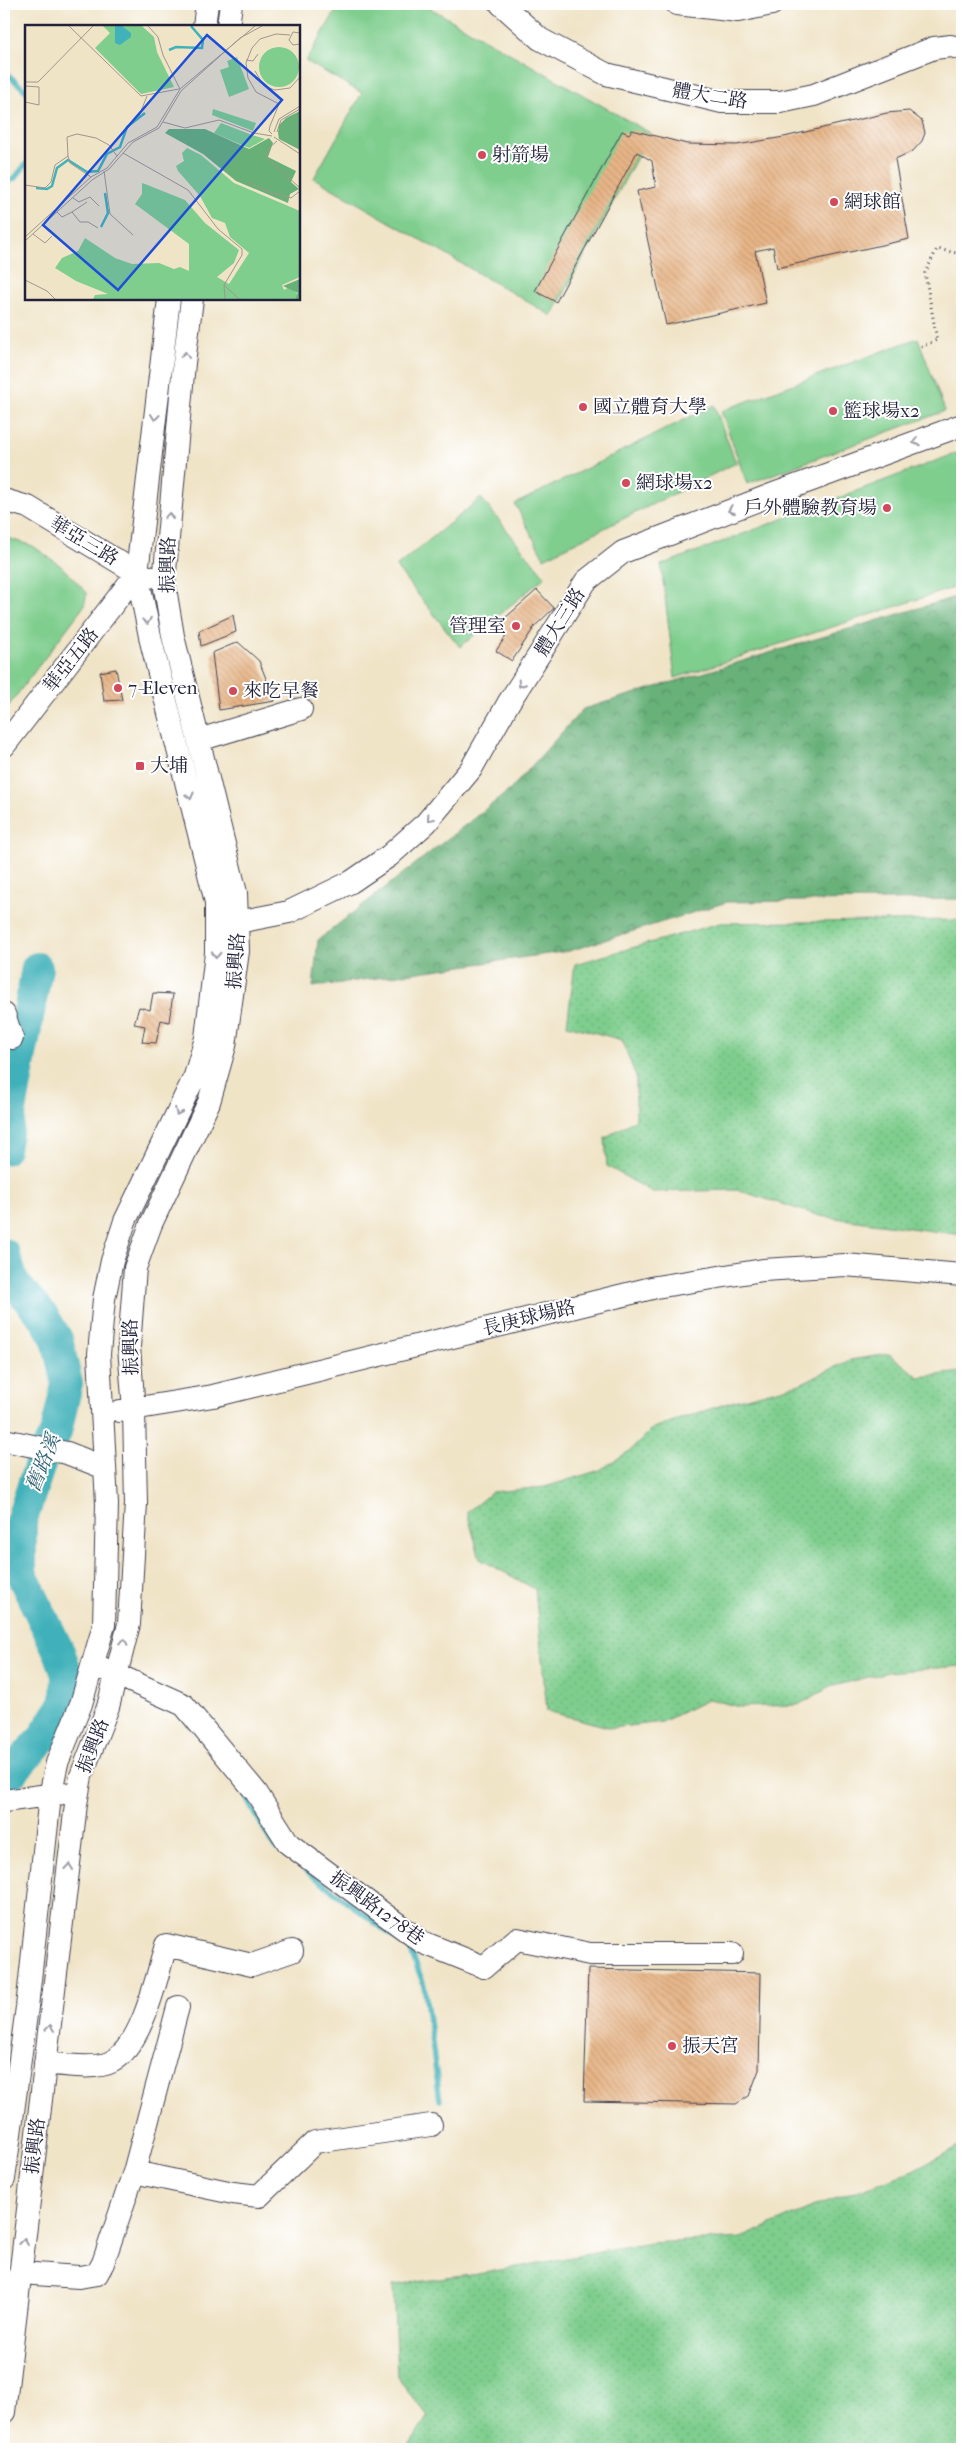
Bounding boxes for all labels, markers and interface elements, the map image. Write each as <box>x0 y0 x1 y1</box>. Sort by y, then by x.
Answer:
inset map <box>25 25 300 300</box>
street label: 體大二路 <box>671 79 749 113</box>
place label: 射箭場 <box>492 144 549 166</box>
marker: 射箭場 <box>476 149 488 161</box>
place label: 網球館 <box>844 191 901 213</box>
marker: 網球館 <box>828 196 840 208</box>
one-way arrow <box>179 350 190 358</box>
place label: 國立體育大學 <box>593 396 707 418</box>
place label: 籃球場x2 <box>843 400 920 422</box>
marker: 國立體育大學 <box>577 401 589 413</box>
marker: 籃球場x2 <box>827 405 839 417</box>
one-way arrow <box>150 413 161 421</box>
one-way arrow <box>913 436 921 446</box>
place label: 網球場x2 <box>636 472 713 494</box>
marker: 網球場x2 <box>620 477 632 489</box>
place label: 戶外體驗教育場 <box>744 497 877 519</box>
marker: 戶外體驗教育場 <box>881 502 893 514</box>
one-way arrow <box>727 504 736 514</box>
street label: 華亞三路 <box>46 512 122 570</box>
one-way arrow <box>164 512 175 520</box>
street label: 振興路 <box>157 536 179 594</box>
street label: 體大三路 <box>531 584 589 660</box>
place label: 管理室 <box>449 615 506 637</box>
one-way arrow <box>141 616 151 625</box>
marker: 管理室 <box>510 620 522 632</box>
street label: 華亞五路 <box>39 623 103 697</box>
place label: 7-Eleven <box>128 677 198 699</box>
one-way arrow <box>518 679 527 688</box>
place label: 來吃早餐 <box>243 680 319 702</box>
marker: 7-Eleven <box>112 682 124 694</box>
marker: 來吃早餐 <box>227 685 239 697</box>
place label: 大埔 <box>150 755 188 777</box>
marker: 大埔 <box>134 760 146 772</box>
one-way arrow <box>184 791 195 800</box>
one-way arrow <box>427 812 436 821</box>
street label: 振興路 <box>223 932 249 990</box>
one-way arrow <box>210 951 221 959</box>
one-way arrow <box>175 1106 185 1115</box>
street label: 長庚球場路 <box>480 1296 578 1340</box>
street label: 振興路 <box>120 1318 142 1376</box>
water label: 舊路溪 <box>21 1429 66 1495</box>
one-way arrow <box>118 1638 129 1647</box>
street label: 振興路 <box>73 1715 113 1777</box>
one-way arrow <box>63 1862 74 1870</box>
street label: 振興路1278巷 <box>326 1866 428 1950</box>
one-way arrow <box>44 2024 55 2032</box>
place label: 振天宮 <box>682 2035 739 2057</box>
marker: 振天宮 <box>666 2040 678 2052</box>
street label: 振興路 <box>21 2116 49 2176</box>
one-way arrow <box>18 2237 29 2245</box>

